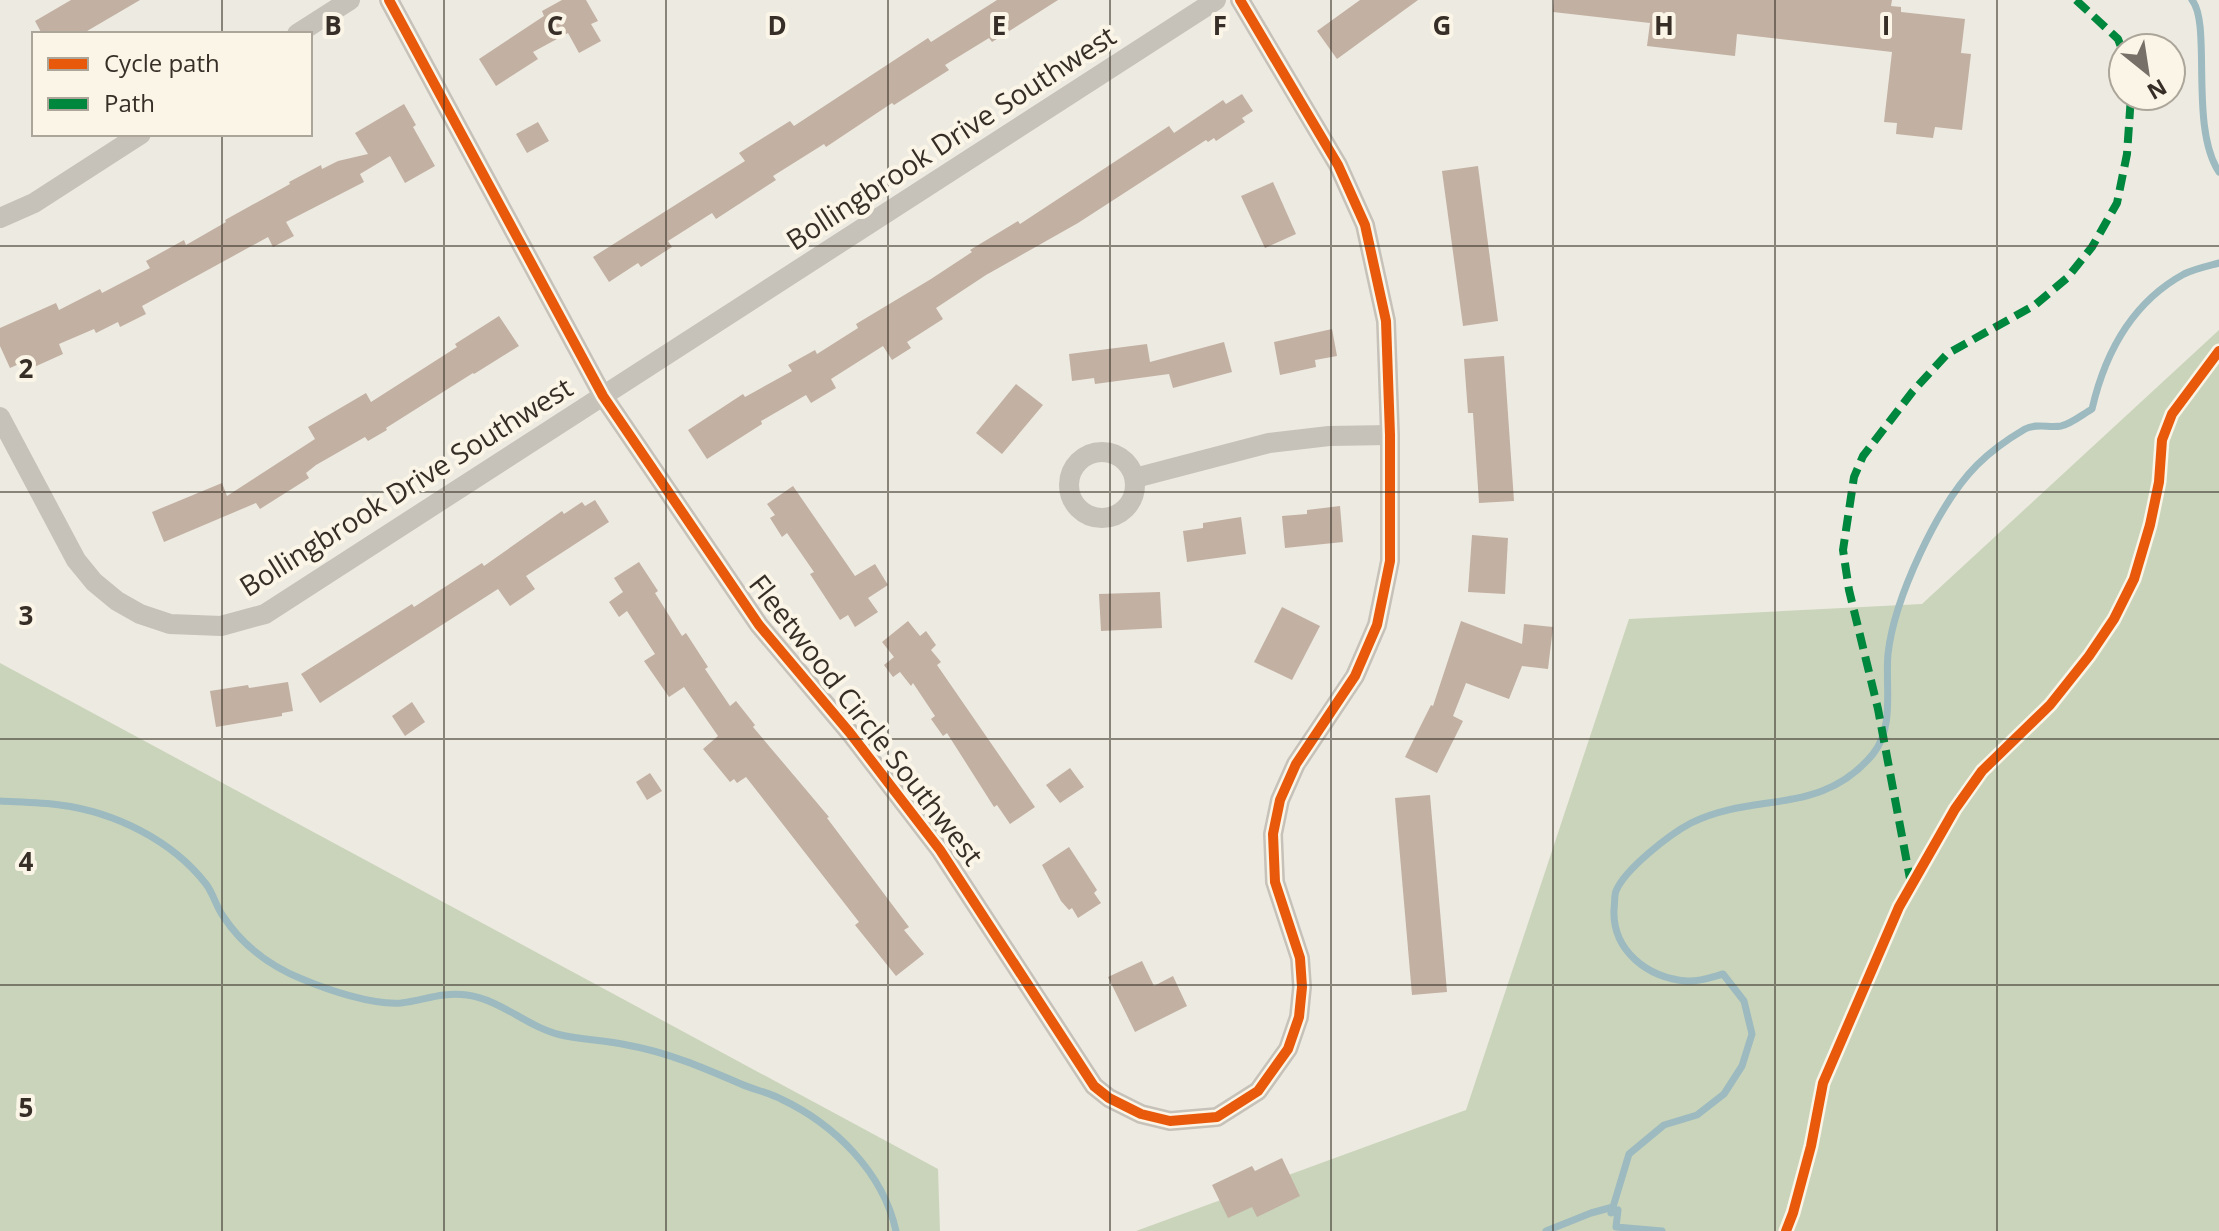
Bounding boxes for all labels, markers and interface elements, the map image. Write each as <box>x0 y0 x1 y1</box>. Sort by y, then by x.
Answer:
text: B <box>324 7 342 43</box>
text: C <box>547 7 563 43</box>
text: D <box>767 7 787 43</box>
text: E <box>992 7 1006 43</box>
text: F <box>1213 7 1227 43</box>
text: G <box>1433 7 1451 43</box>
text: H <box>1654 7 1674 43</box>
text: I <box>1882 7 1890 43</box>
street label: Bollingbrook Drive Southwest <box>778 16 1123 258</box>
legend <box>32 32 312 136</box>
north arrow <box>2107 32 2187 112</box>
text: Cycle path <box>104 46 220 79</box>
text: N <box>2142 73 2173 108</box>
text: Path <box>104 86 155 119</box>
text: 2 <box>19 350 34 386</box>
street label: Bollingbrook Drive Southwest <box>232 368 579 604</box>
street label: Fleetwood Circle Southwest <box>741 566 992 873</box>
text: 3 <box>19 597 33 633</box>
text: 4 <box>19 843 34 879</box>
text: 5 <box>19 1089 33 1125</box>

